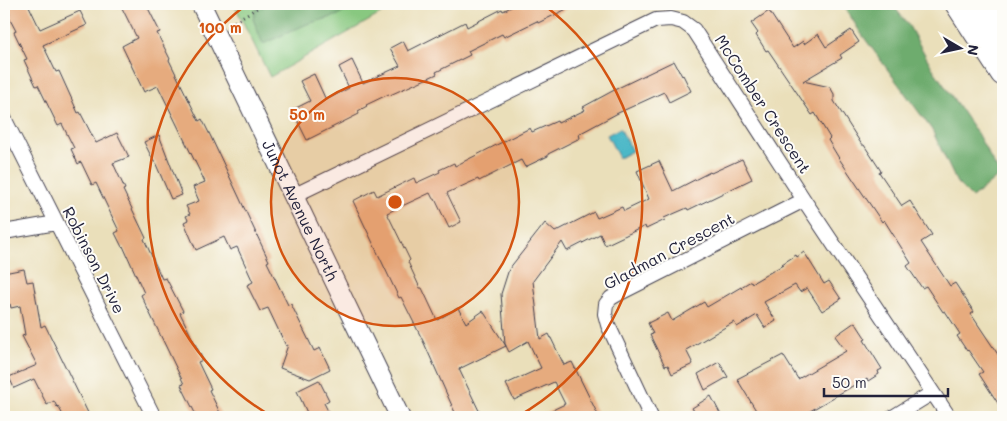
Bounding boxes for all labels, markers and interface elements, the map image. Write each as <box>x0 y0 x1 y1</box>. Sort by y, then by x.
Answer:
text: 100 m <box>198 17 242 37</box>
north arrow <box>934 22 984 72</box>
street label: McComber Crescent <box>711 30 816 177</box>
text: N <box>963 43 984 57</box>
text: 50 m <box>289 104 325 124</box>
street label: Junot Avenue North <box>258 136 344 284</box>
centre of rings <box>386 193 404 211</box>
street label: Robinson Drive <box>58 203 130 317</box>
street label: Gladman Crescent <box>600 207 738 294</box>
scale bar <box>824 366 948 398</box>
text: 50 m <box>832 372 867 392</box>

